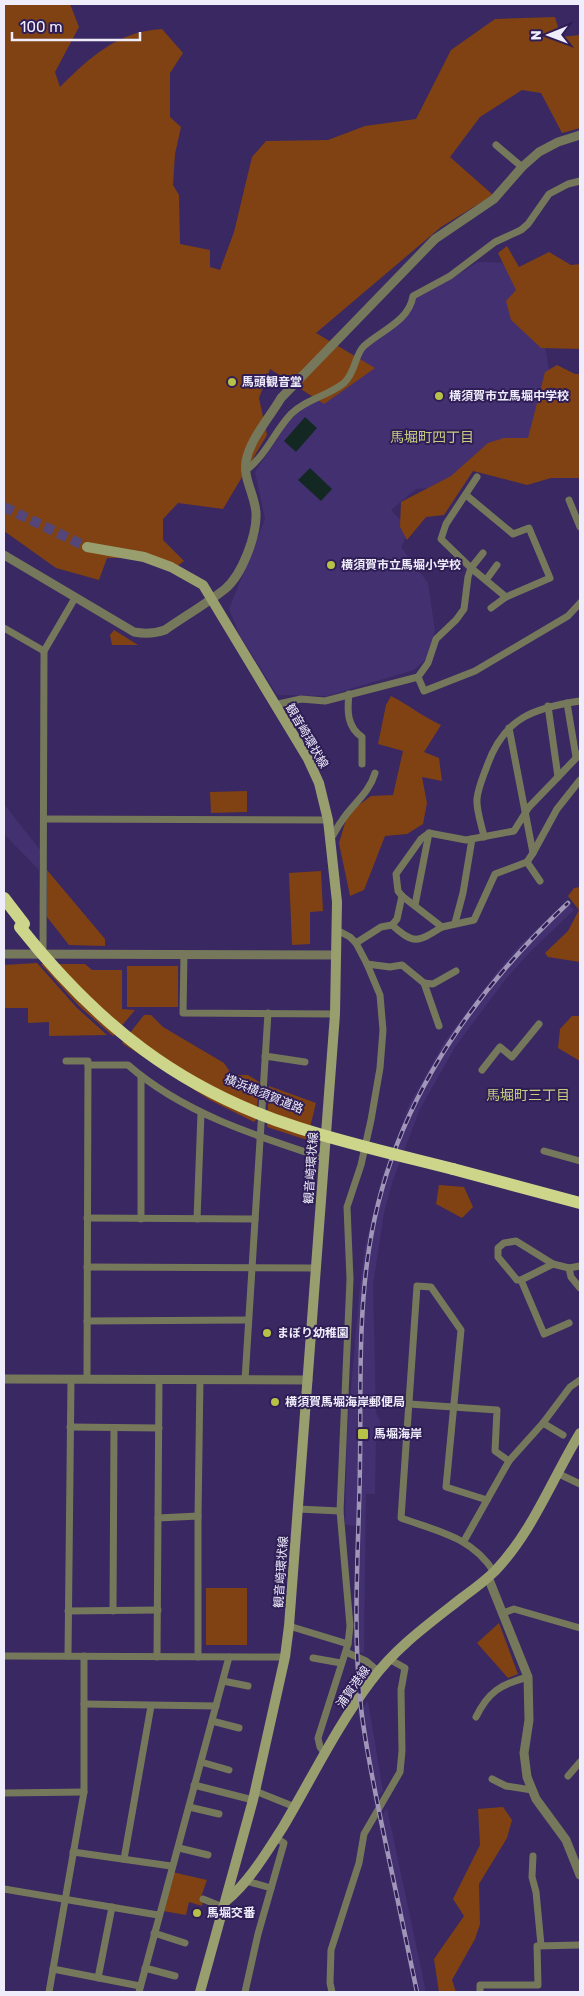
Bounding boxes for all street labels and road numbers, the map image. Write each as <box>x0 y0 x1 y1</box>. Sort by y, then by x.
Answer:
street label: 観音崎環状線 <box>283 701 331 771</box>
street label: 横浜横須賀道路 <box>222 1072 306 1116</box>
street label: 観音崎環状線 <box>302 1132 320 1204</box>
street label: 観音崎環状線 <box>272 1536 290 1608</box>
street label: 浦賀港線 <box>333 1663 373 1711</box>

